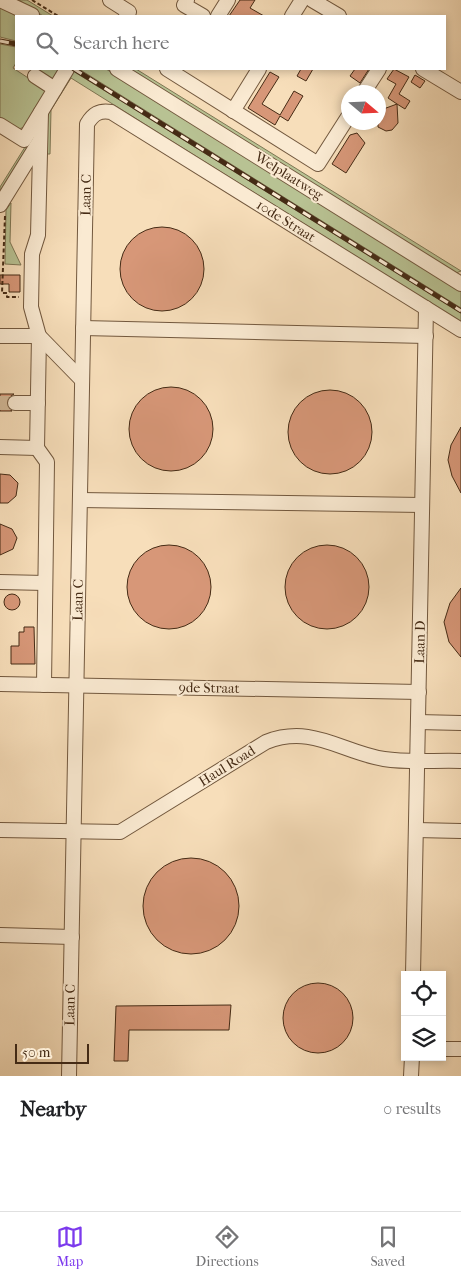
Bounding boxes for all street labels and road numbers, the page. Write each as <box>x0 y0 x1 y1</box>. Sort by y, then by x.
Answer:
street label: Welplaatweg <box>251 148 327 204</box>
street label: Laan C <box>77 174 95 216</box>
street label: 10de Straat <box>253 196 319 246</box>
street label: Laan C <box>69 579 87 621</box>
street label: Laan D <box>411 620 429 664</box>
street label: 9de Straat <box>178 679 240 697</box>
street label: Haul Road <box>196 742 259 790</box>
street label: Laan C <box>61 984 79 1026</box>

